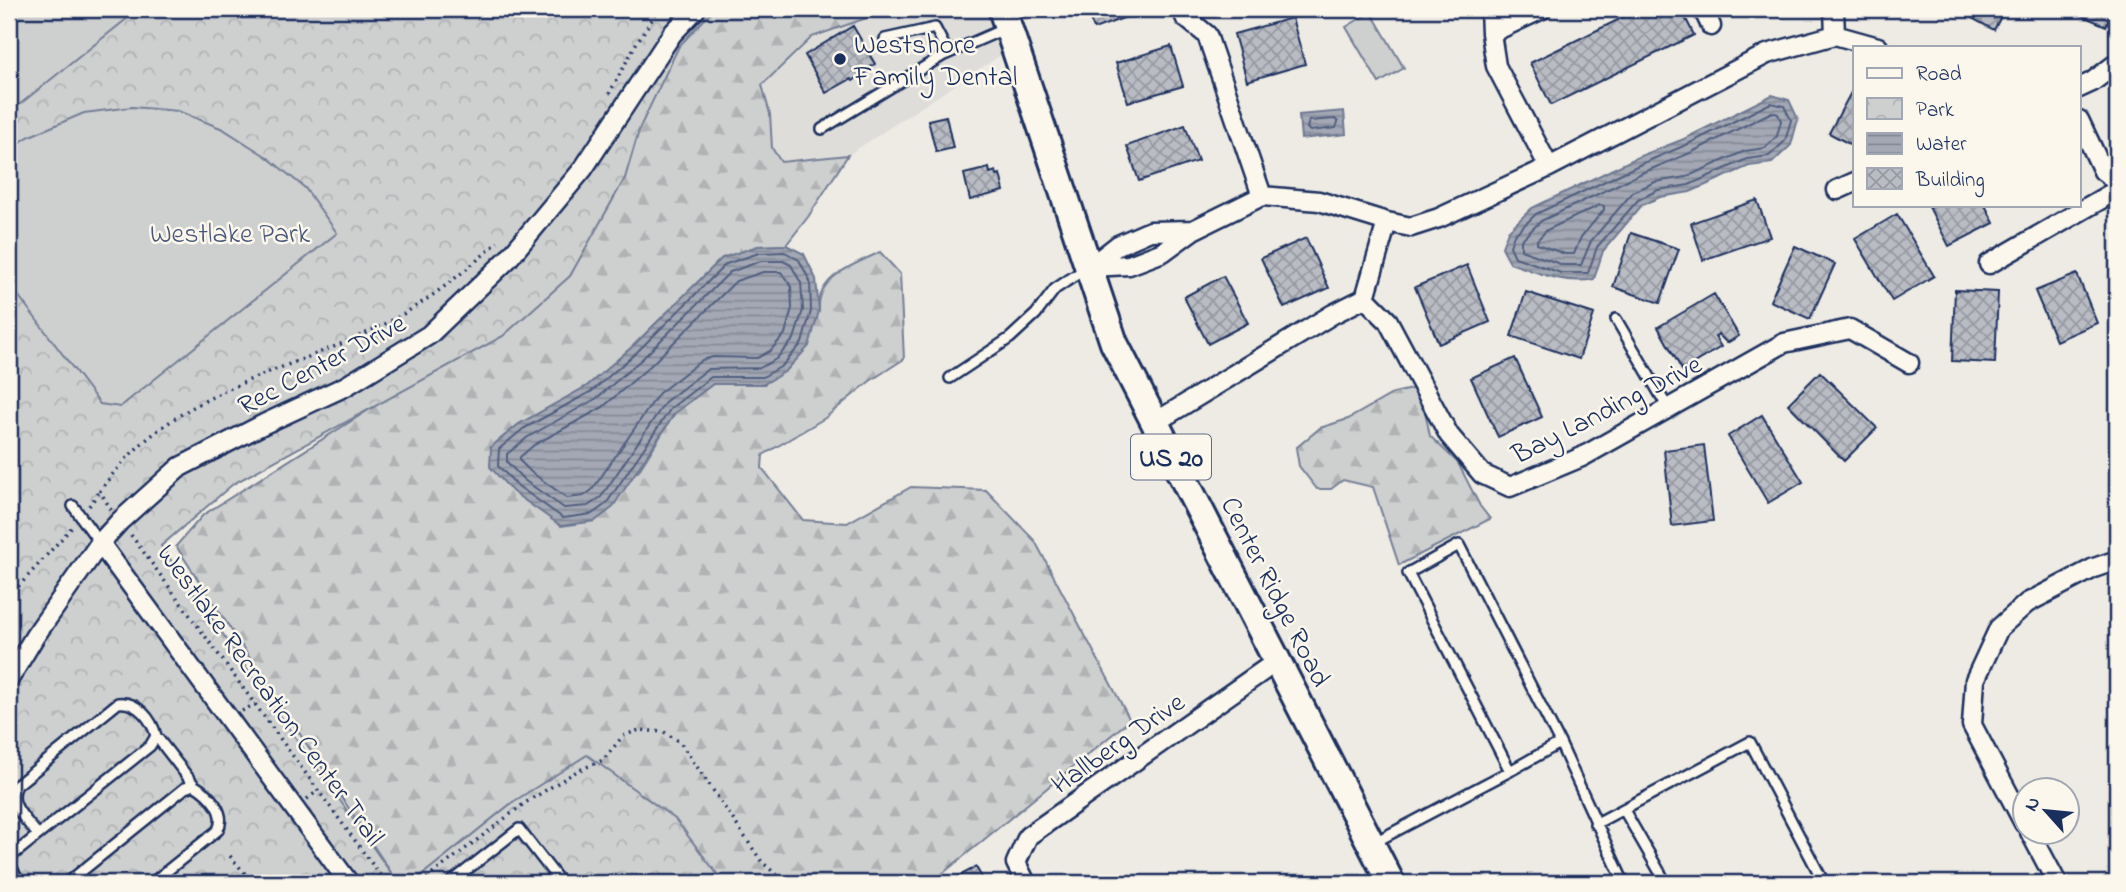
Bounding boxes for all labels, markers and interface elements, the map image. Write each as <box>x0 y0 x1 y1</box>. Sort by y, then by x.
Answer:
place label: Westshore Family Dental <box>853 26 1017 99</box>
legend <box>1853 46 2080 206</box>
marker: Westshore Family Dental <box>832 51 848 67</box>
text: Road <box>1916 60 1962 90</box>
text: Park <box>1916 96 1955 126</box>
text: Water <box>1916 130 1967 160</box>
text: Building <box>1915 166 1985 198</box>
park label: Westlake Park <box>150 215 311 256</box>
street label: Rec Center Drive <box>231 304 414 428</box>
street label: Bay Landing Drive <box>1505 345 1710 477</box>
road number: US 20 <box>1131 435 1211 480</box>
street label: Center Ridge Road <box>1208 490 1340 695</box>
street label: Westlake Recreation Center Trail <box>145 536 393 856</box>
street label: Hallberg Drive <box>1044 683 1195 806</box>
north arrow <box>2010 776 2080 846</box>
text: N <box>2018 792 2048 816</box>

